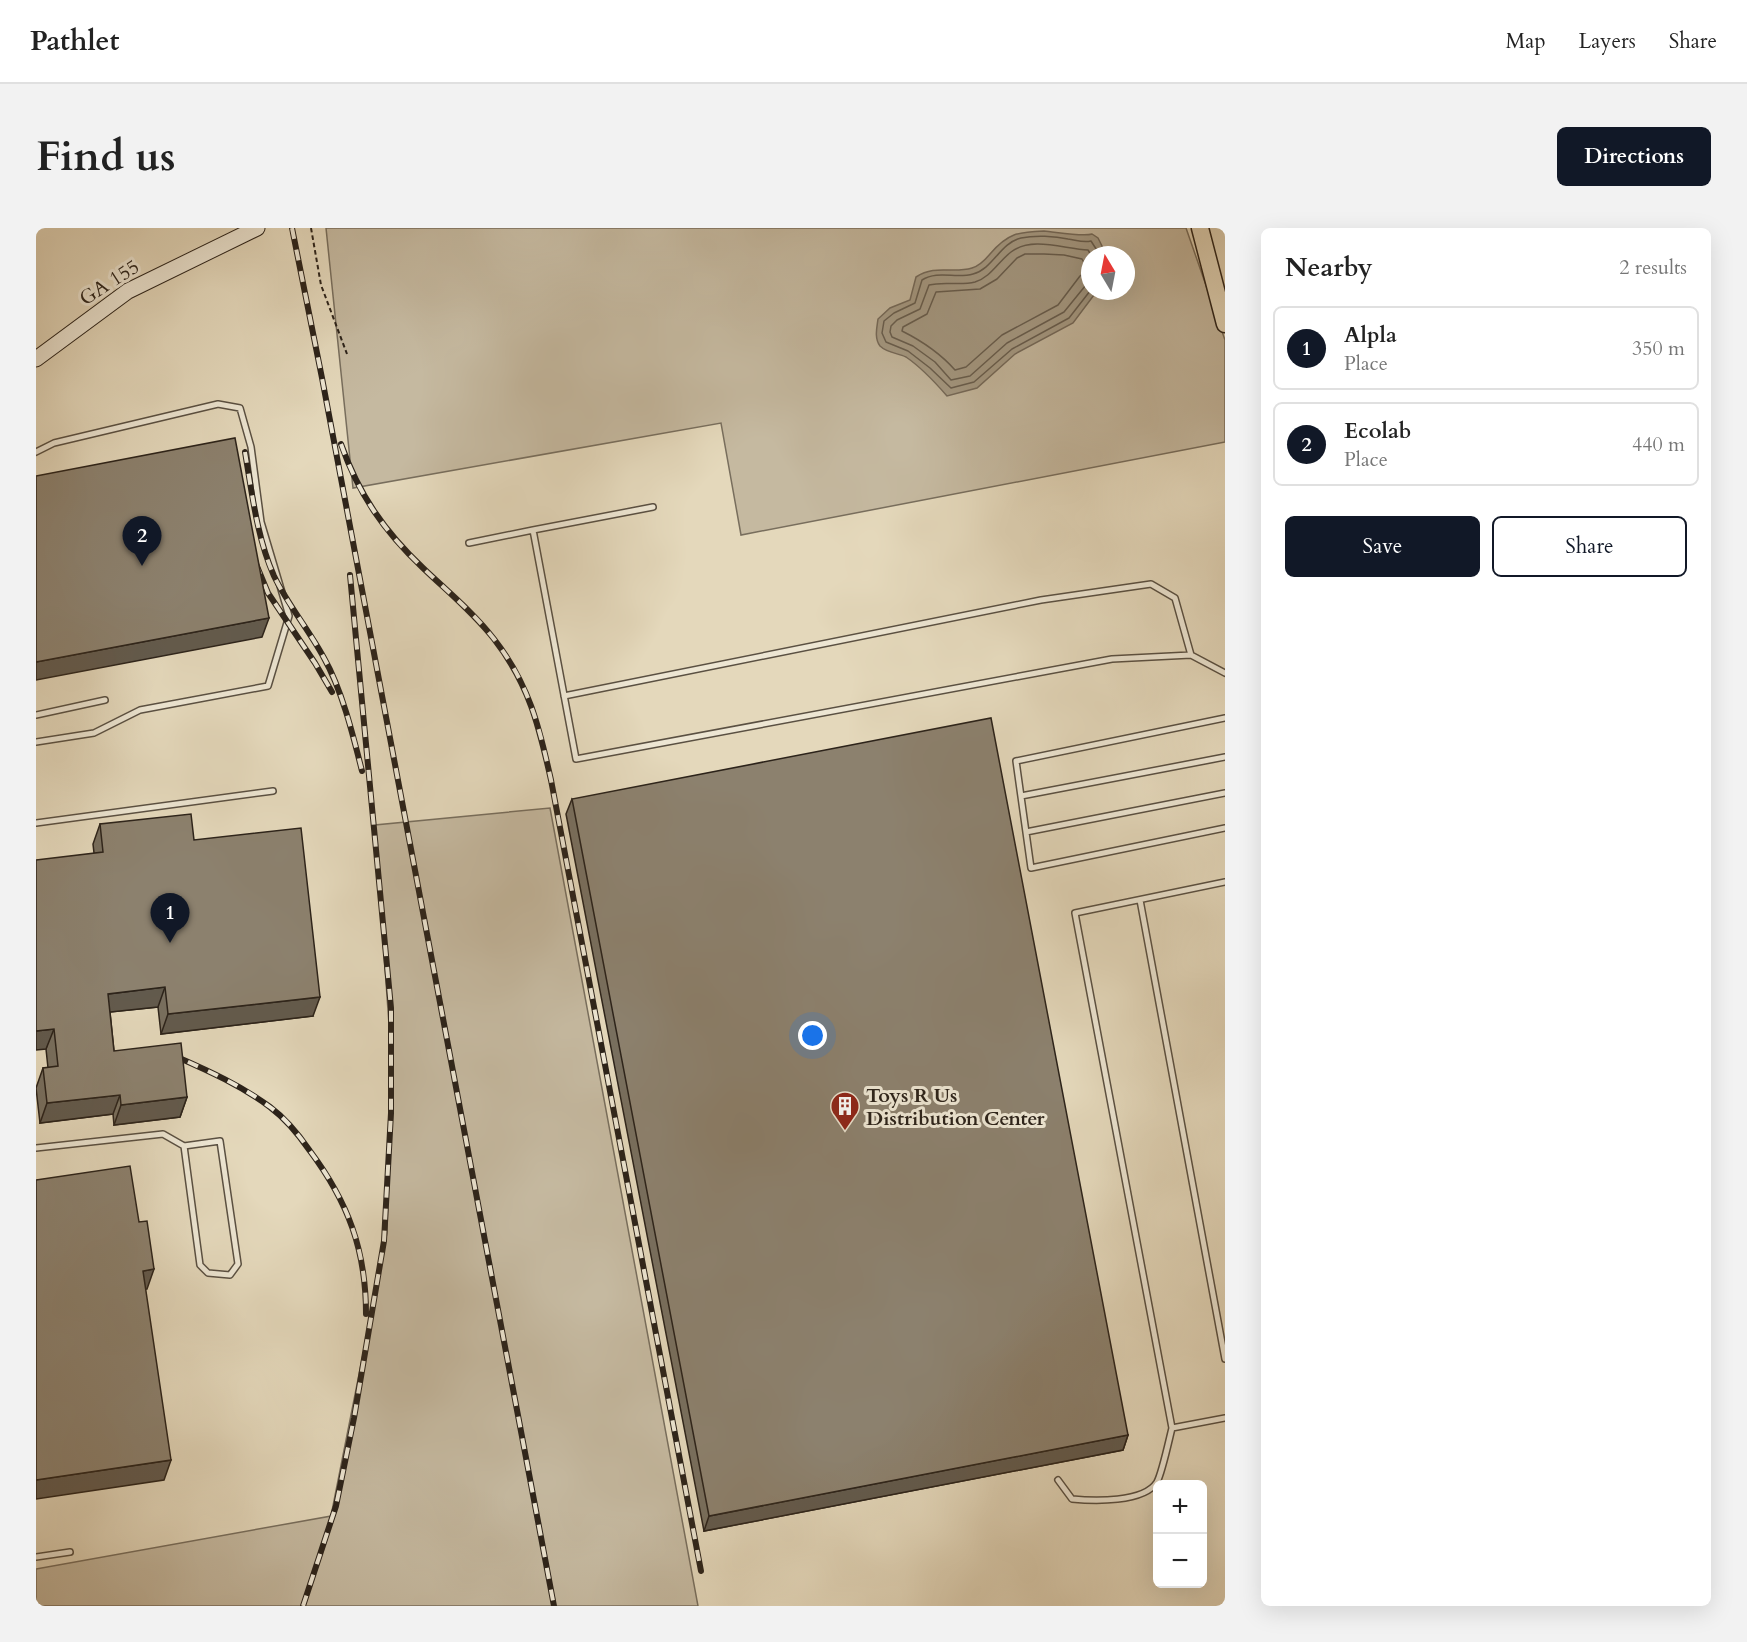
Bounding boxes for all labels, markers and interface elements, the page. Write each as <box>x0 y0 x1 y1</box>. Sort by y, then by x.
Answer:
text: Pathlet <box>30 22 119 60</box>
text: Map <box>1506 27 1546 56</box>
text: Layers <box>1579 27 1636 56</box>
text: Share <box>1669 27 1717 56</box>
button: Directions <box>1557 127 1711 186</box>
text: Find us <box>36 128 176 185</box>
north arrow <box>1081 246 1135 300</box>
text: Nearby <box>1285 250 1373 285</box>
street label: GA 155 <box>74 253 144 312</box>
text: 2 results <box>1619 254 1687 281</box>
text: Alpla <box>1344 320 1397 350</box>
text: 1 <box>1301 335 1312 362</box>
text: 350 m <box>1632 335 1685 362</box>
text: Place <box>1344 350 1388 377</box>
text: Ecolab <box>1344 416 1412 446</box>
text: 2 <box>1301 431 1312 458</box>
text: 440 m <box>1632 431 1685 458</box>
text: Place <box>1344 446 1388 473</box>
pin: 2 <box>122 516 162 566</box>
button: Save <box>1285 516 1480 577</box>
button: Share <box>1492 516 1687 577</box>
pin: 1 <box>150 894 190 943</box>
your location <box>798 1021 827 1050</box>
place label: Toys R Us Distribution Center <box>866 1082 1046 1132</box>
building icon: Toys R Us Distribution Center <box>829 1090 861 1132</box>
map controls <box>1153 1480 1207 1588</box>
button: + <box>1153 1480 1207 1534</box>
button: − <box>1153 1534 1207 1588</box>

